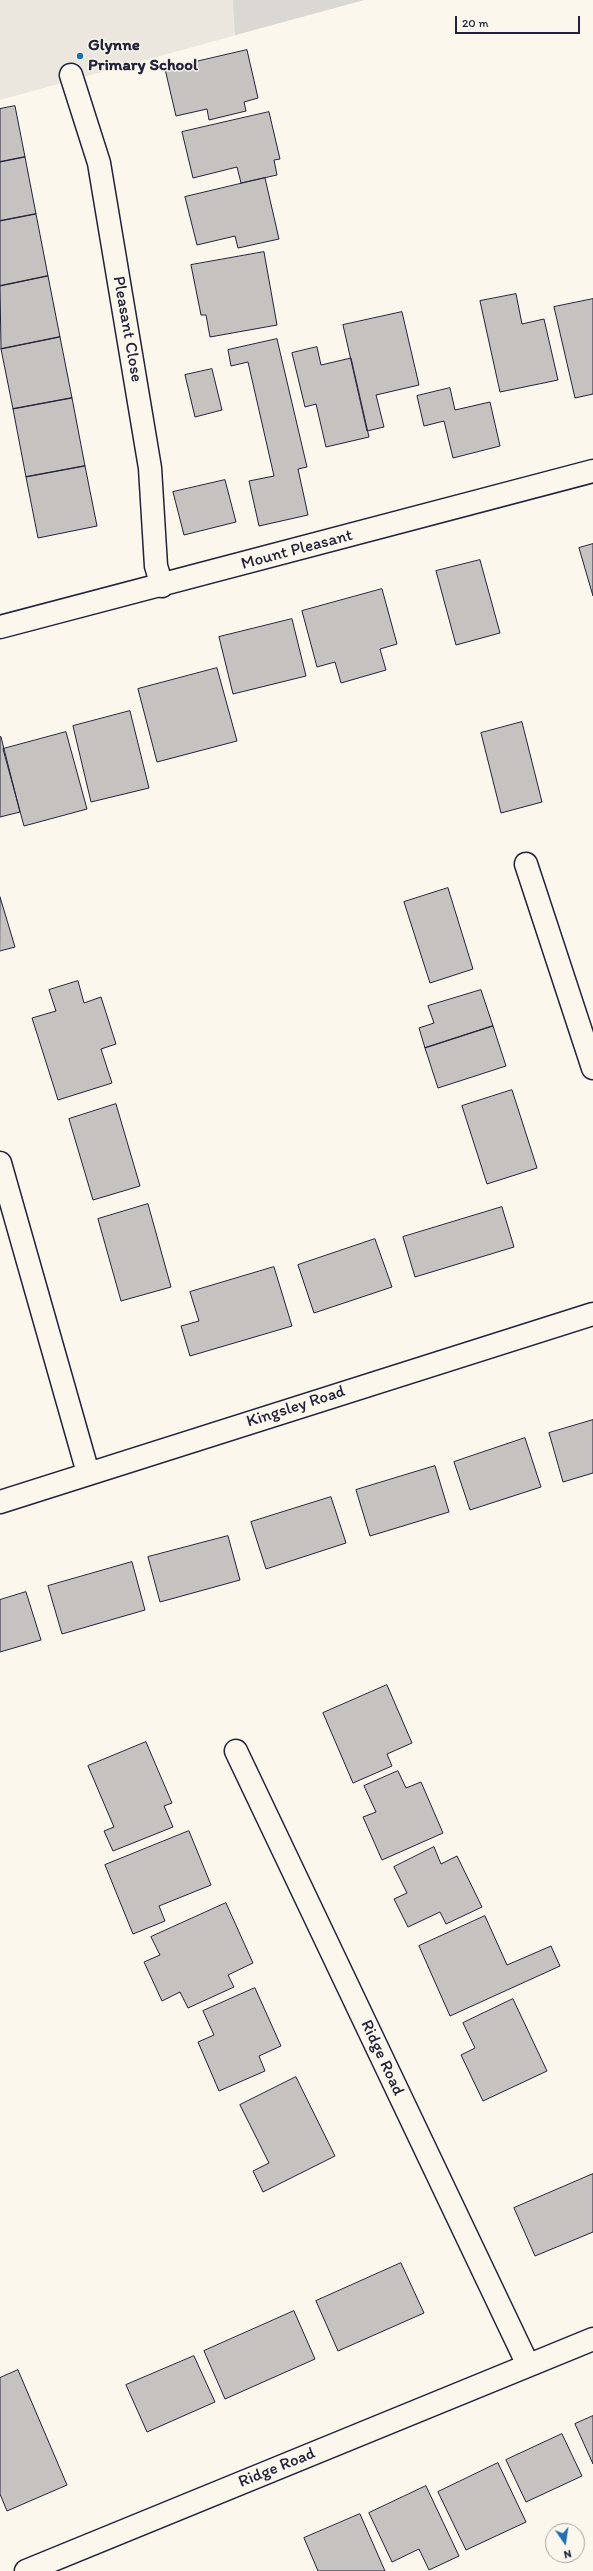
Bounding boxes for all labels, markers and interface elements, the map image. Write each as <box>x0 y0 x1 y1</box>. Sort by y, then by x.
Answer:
scale bar <box>457 8 582 34</box>
text: 20 m <box>462 16 489 30</box>
place label: Glynne Primary School <box>88 36 198 76</box>
marker: Glynne Primary School <box>75 51 85 61</box>
street label: Pleasant Close <box>108 274 146 384</box>
street label: Mount Pleasant <box>239 525 355 575</box>
street label: Kingsley Road <box>244 1381 348 1433</box>
street label: Ridge Road <box>356 2017 408 2099</box>
street label: Ridge Road <box>236 2443 318 2493</box>
north arrow <box>545 2523 585 2563</box>
text: N <box>563 2547 573 2561</box>

